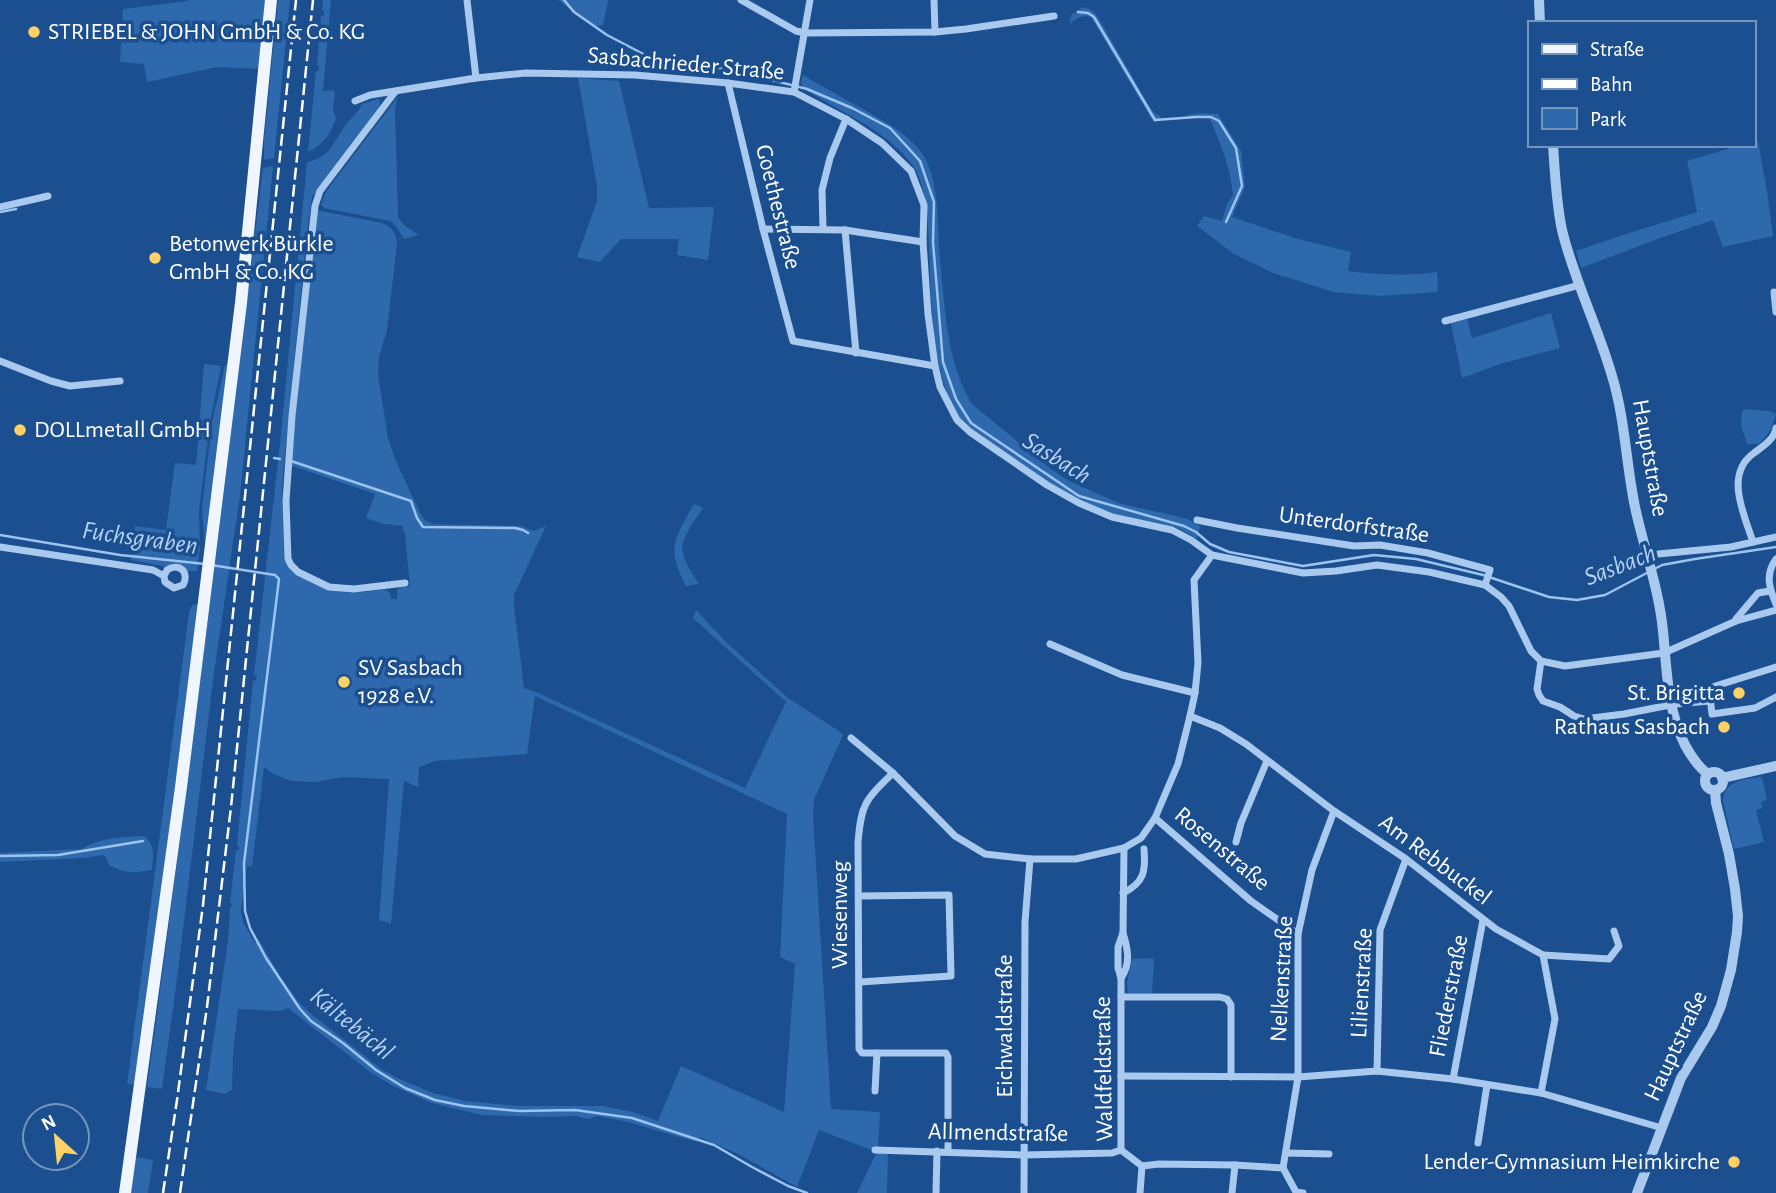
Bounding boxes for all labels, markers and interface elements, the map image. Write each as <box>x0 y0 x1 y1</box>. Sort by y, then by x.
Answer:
place label: STRIEBEL & JOHN GmbH & Co. KG <box>48 20 365 44</box>
legend <box>1528 21 1755 147</box>
marker: STRIEBEL & JOHN GmbH & Co. KG <box>26 24 42 40</box>
text: Straße <box>1590 39 1644 60</box>
street label: Sasbachrieder Straße <box>587 43 785 85</box>
text: Bahn <box>1590 74 1633 95</box>
text: Park <box>1590 109 1627 130</box>
street label: Goethestraße <box>751 142 805 272</box>
place label: Betonwerk Bürkle GmbH & Co. KG <box>169 232 334 284</box>
marker: Betonwerk Bürkle GmbH & Co. KG <box>147 250 163 266</box>
street label: Hauptstraße <box>1628 397 1672 519</box>
place label: DOLLmetall GmbH <box>34 418 211 442</box>
marker: DOLLmetall GmbH <box>12 422 28 438</box>
water label: Sasbach <box>1018 427 1096 489</box>
street label: Unterdorfstraße <box>1277 503 1431 547</box>
water label: Fuchsgraben <box>81 517 199 559</box>
water label: Sasbach <box>1580 539 1660 591</box>
place label: SV Sasbach 1928 e.V. <box>358 656 463 708</box>
marker: SV Sasbach 1928 e.V. <box>336 674 352 690</box>
place label: St. Brigitta <box>1627 681 1725 705</box>
marker: St. Brigitta <box>1731 685 1747 701</box>
place label: Rathaus Sasbach <box>1554 715 1710 739</box>
marker: Rathaus Sasbach <box>1716 719 1732 735</box>
street label: Rosenstraße <box>1170 803 1274 895</box>
street label: Am Rebbuckel <box>1374 810 1496 910</box>
street label: Wiesenweg <box>828 860 852 969</box>
street label: Nelkenstraße <box>1267 915 1297 1043</box>
street label: Lilienstraße <box>1347 927 1377 1039</box>
street label: Fliederstraße <box>1425 933 1473 1059</box>
street label: Eichwaldstraße <box>993 954 1017 1098</box>
water label: Kältebächl <box>305 983 399 1065</box>
street label: Hauptstraße <box>1640 987 1712 1105</box>
street label: Waldfeldstraße <box>1091 996 1117 1142</box>
north arrow <box>21 1102 91 1172</box>
text: N <box>39 1112 59 1135</box>
street label: Allmendstraße <box>928 1120 1068 1146</box>
place label: Lender-Gymnasium Heimkirche <box>1423 1150 1720 1174</box>
marker: Lender-Gymnasium Heimkirche <box>1726 1154 1742 1170</box>

